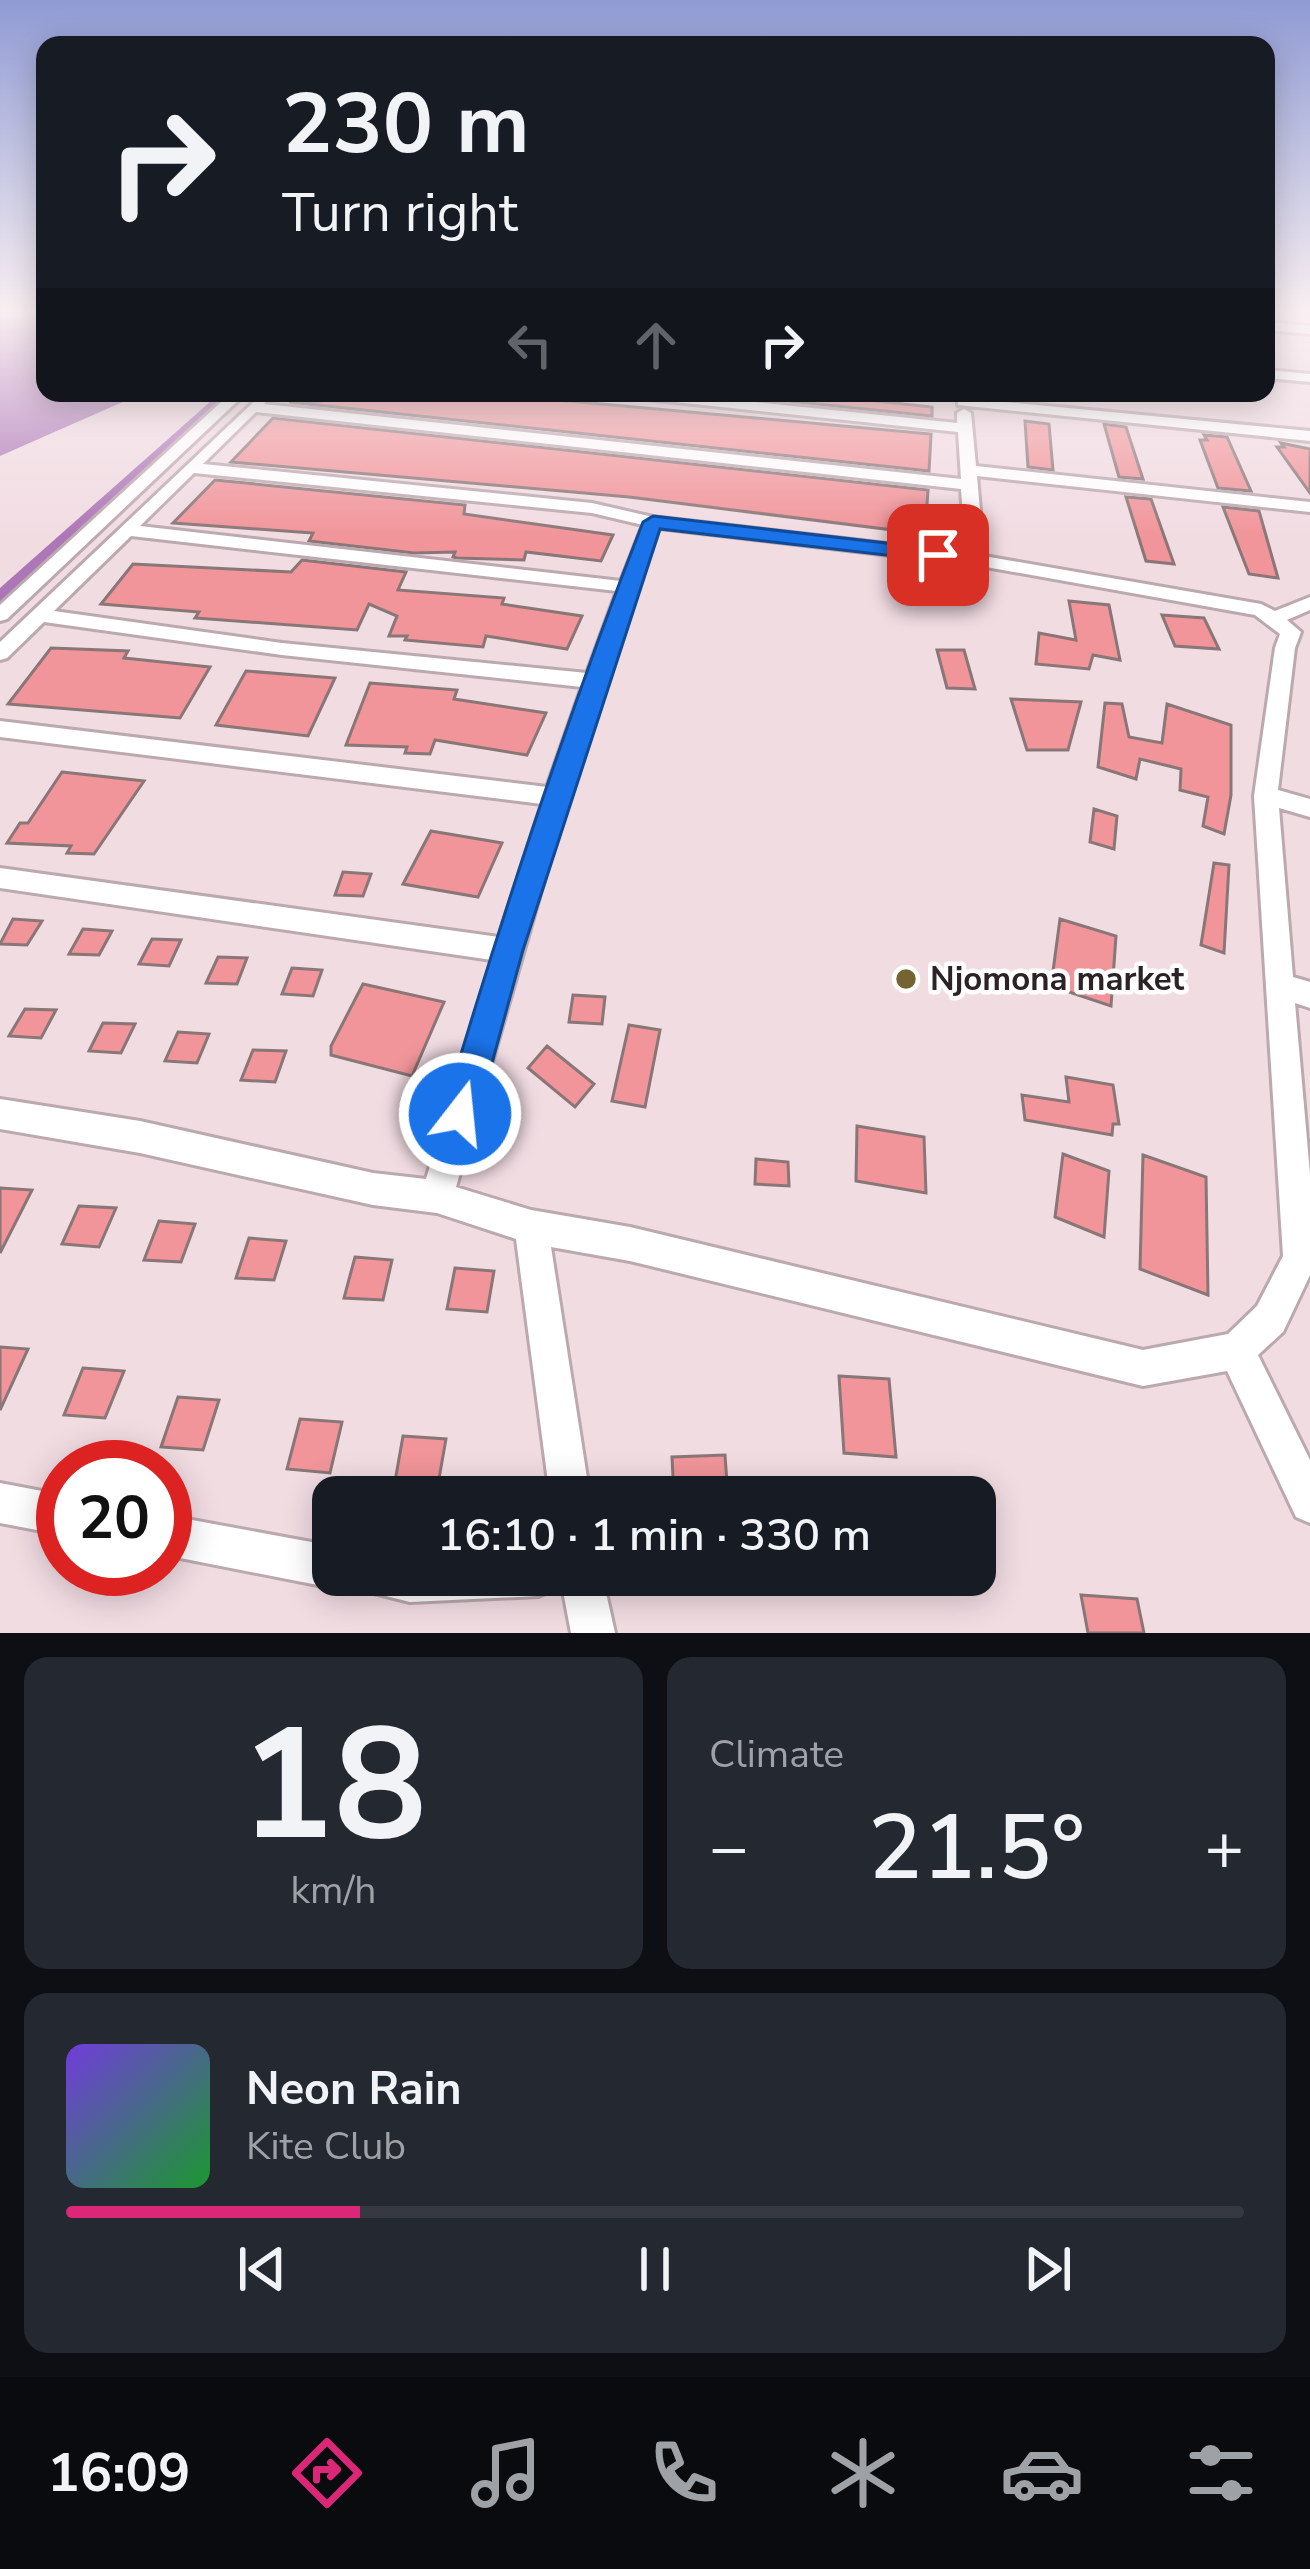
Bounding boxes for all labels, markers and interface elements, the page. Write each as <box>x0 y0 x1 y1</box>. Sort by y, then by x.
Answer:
text: 230 m <box>282 67 530 182</box>
icon: right <box>84 84 240 240</box>
text: Turn right <box>282 176 518 250</box>
icon: left <box>497 312 563 378</box>
icon: ahead <box>623 312 689 378</box>
icon: right <box>749 312 815 378</box>
pin <box>887 504 989 606</box>
icon: arrive <box>905 522 971 588</box>
place label: Njomona market <box>930 957 1185 1002</box>
marker: Njomona market <box>893 966 919 992</box>
position arrow <box>397 1051 523 1177</box>
speed limit sign: 20 <box>36 1440 192 1596</box>
text: 16:10 · 1 min · 330 m <box>437 1505 871 1566</box>
text: 18 <box>240 1679 427 1892</box>
text: Climate <box>709 1728 844 1781</box>
text: 21.5° <box>868 1787 1085 1910</box>
text: − <box>709 1803 749 1893</box>
text: + <box>1204 1803 1244 1893</box>
text: km/h <box>291 1864 376 1917</box>
text: Neon Rain <box>246 2059 462 2120</box>
text: Kite Club <box>246 2120 406 2173</box>
icon: previous <box>229 2236 295 2302</box>
icon: pause <box>622 2236 688 2302</box>
icon: next <box>1015 2236 1081 2302</box>
icon: directions <box>285 2431 369 2515</box>
icon: music <box>464 2431 548 2515</box>
icon: phone <box>642 2431 726 2515</box>
icon: climate <box>821 2431 905 2515</box>
icon: car <box>1000 2431 1084 2515</box>
icon: filters <box>1179 2431 1263 2515</box>
text: 16:09 <box>47 2436 190 2510</box>

